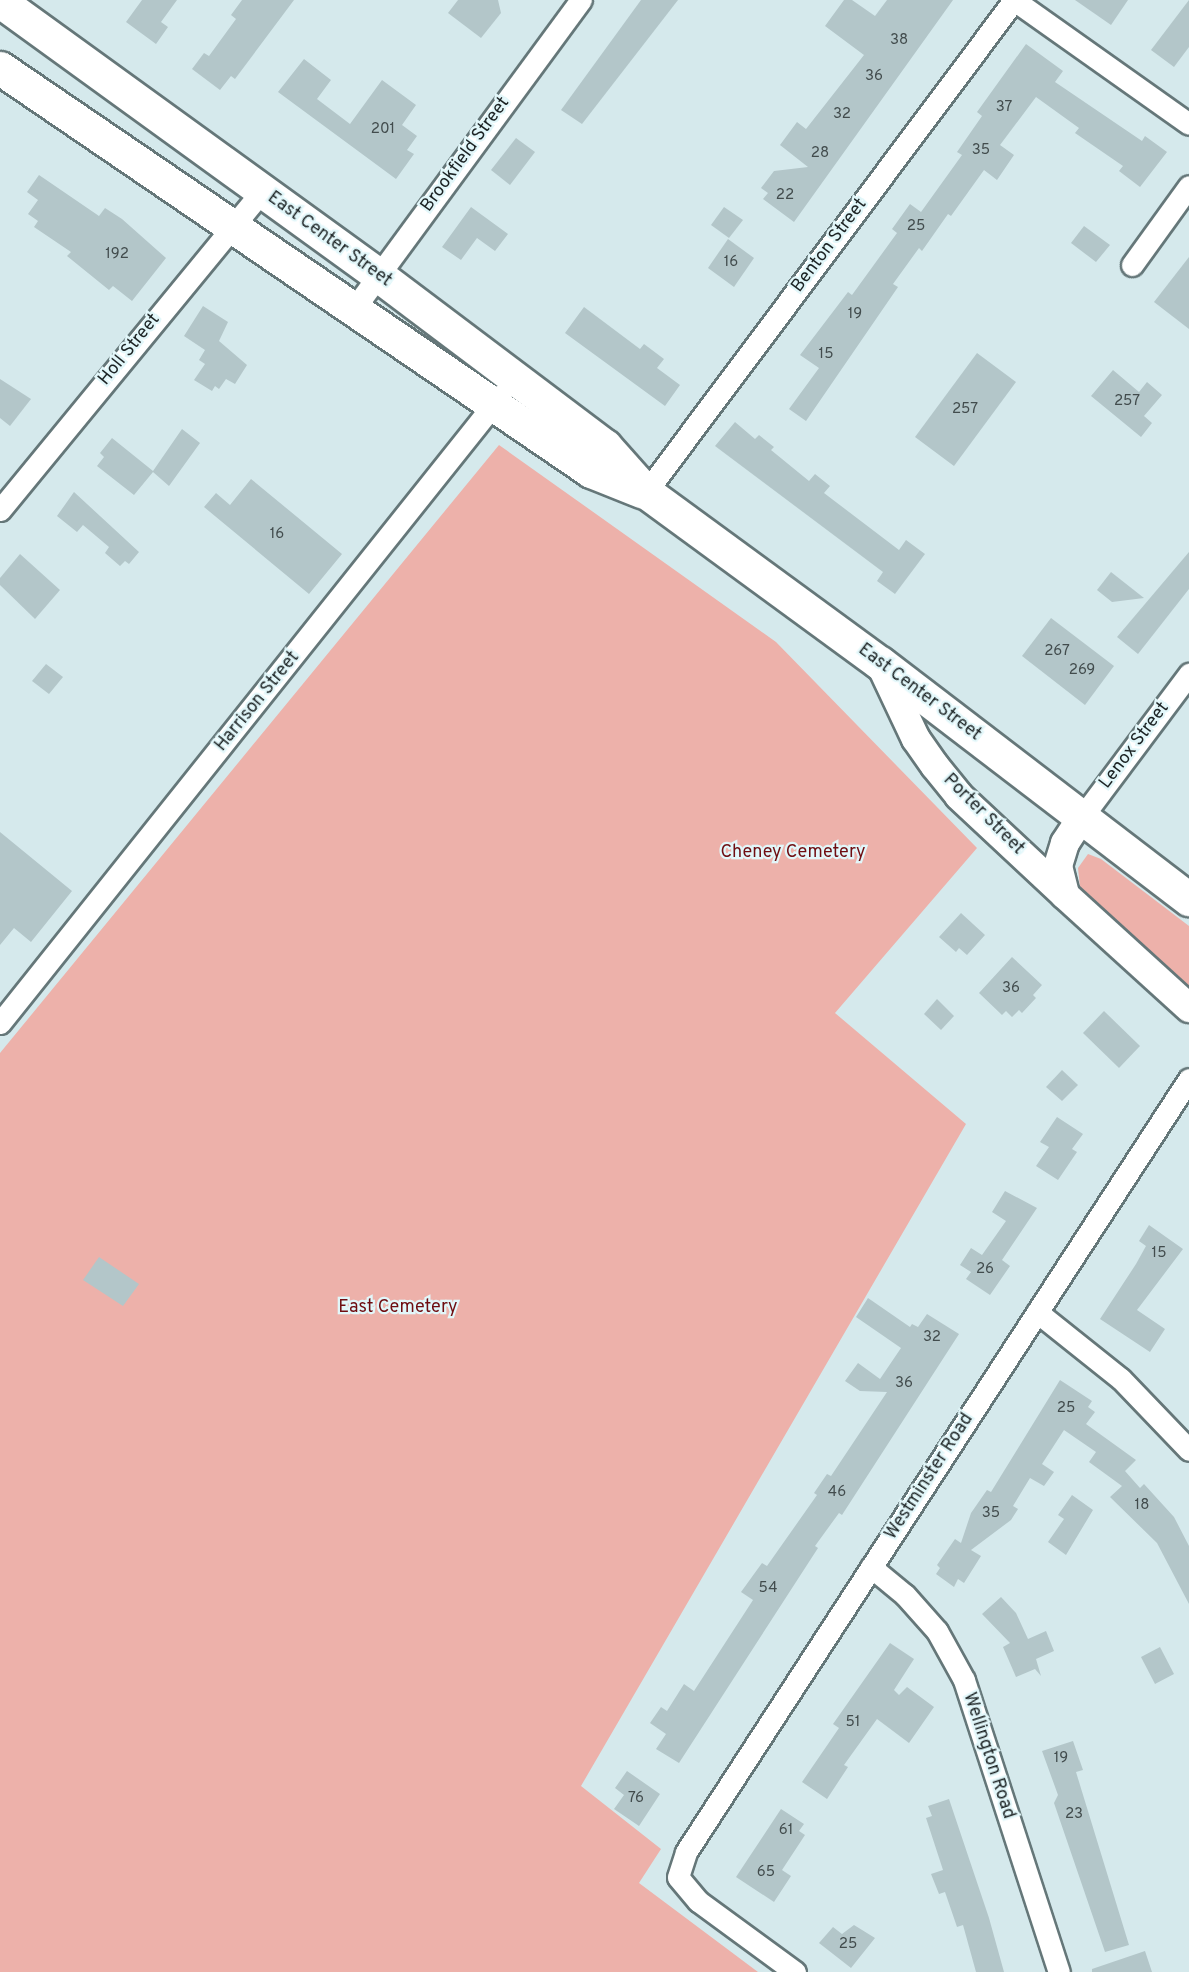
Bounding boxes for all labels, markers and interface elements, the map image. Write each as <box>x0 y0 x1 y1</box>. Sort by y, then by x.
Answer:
house number: 38 <box>890 32 908 50</box>
house number: 36 <box>865 68 883 86</box>
street label: Brookfield Street <box>417 93 515 217</box>
house number: 37 <box>996 99 1012 117</box>
house number: 32 <box>833 106 851 124</box>
house number: 201 <box>371 121 395 139</box>
house number: 35 <box>972 142 990 160</box>
house number: 28 <box>811 145 829 163</box>
house number: 22 <box>776 187 794 205</box>
street label: East Center Street <box>263 188 395 292</box>
street label: Benton Street <box>788 195 872 297</box>
house number: 25 <box>907 218 925 236</box>
house number: 192 <box>105 246 129 264</box>
house number: 16 <box>724 254 738 272</box>
house number: 19 <box>848 306 862 324</box>
street label: Holl Street <box>95 310 165 390</box>
house number: 15 <box>819 346 833 364</box>
house number: 257 <box>1114 393 1140 411</box>
house number: 257 <box>952 401 978 419</box>
house number: 16 <box>270 526 284 544</box>
street label: East Center Street <box>853 640 985 746</box>
house number: 267 <box>1044 643 1070 661</box>
street label: Harrison Street <box>211 648 305 756</box>
house number: 269 <box>1069 662 1095 680</box>
street label: Lenox Street <box>1095 698 1175 794</box>
street label: Porter Street <box>938 770 1028 860</box>
park label: Cheney Cemetery <box>720 842 866 864</box>
house number: 36 <box>1002 980 1020 998</box>
house number: 15 <box>1152 1245 1166 1263</box>
house number: 26 <box>976 1261 994 1279</box>
park label: East Cemetery <box>338 1297 458 1319</box>
house number: 32 <box>923 1329 941 1347</box>
house number: 36 <box>895 1375 913 1393</box>
house number: 25 <box>1057 1400 1075 1418</box>
street label: Westminster Road <box>881 1410 979 1544</box>
house number: 46 <box>828 1484 846 1502</box>
house number: 18 <box>1135 1497 1149 1515</box>
house number: 35 <box>982 1505 1000 1523</box>
house number: 54 <box>759 1580 777 1598</box>
street label: Wellington Road <box>957 1690 1019 1822</box>
house number: 51 <box>846 1714 860 1732</box>
house number: 19 <box>1054 1750 1068 1768</box>
house number: 76 <box>628 1790 644 1808</box>
house number: 23 <box>1065 1806 1083 1824</box>
house number: 61 <box>779 1822 793 1840</box>
house number: 65 <box>757 1864 775 1882</box>
house number: 25 <box>839 1936 857 1954</box>

